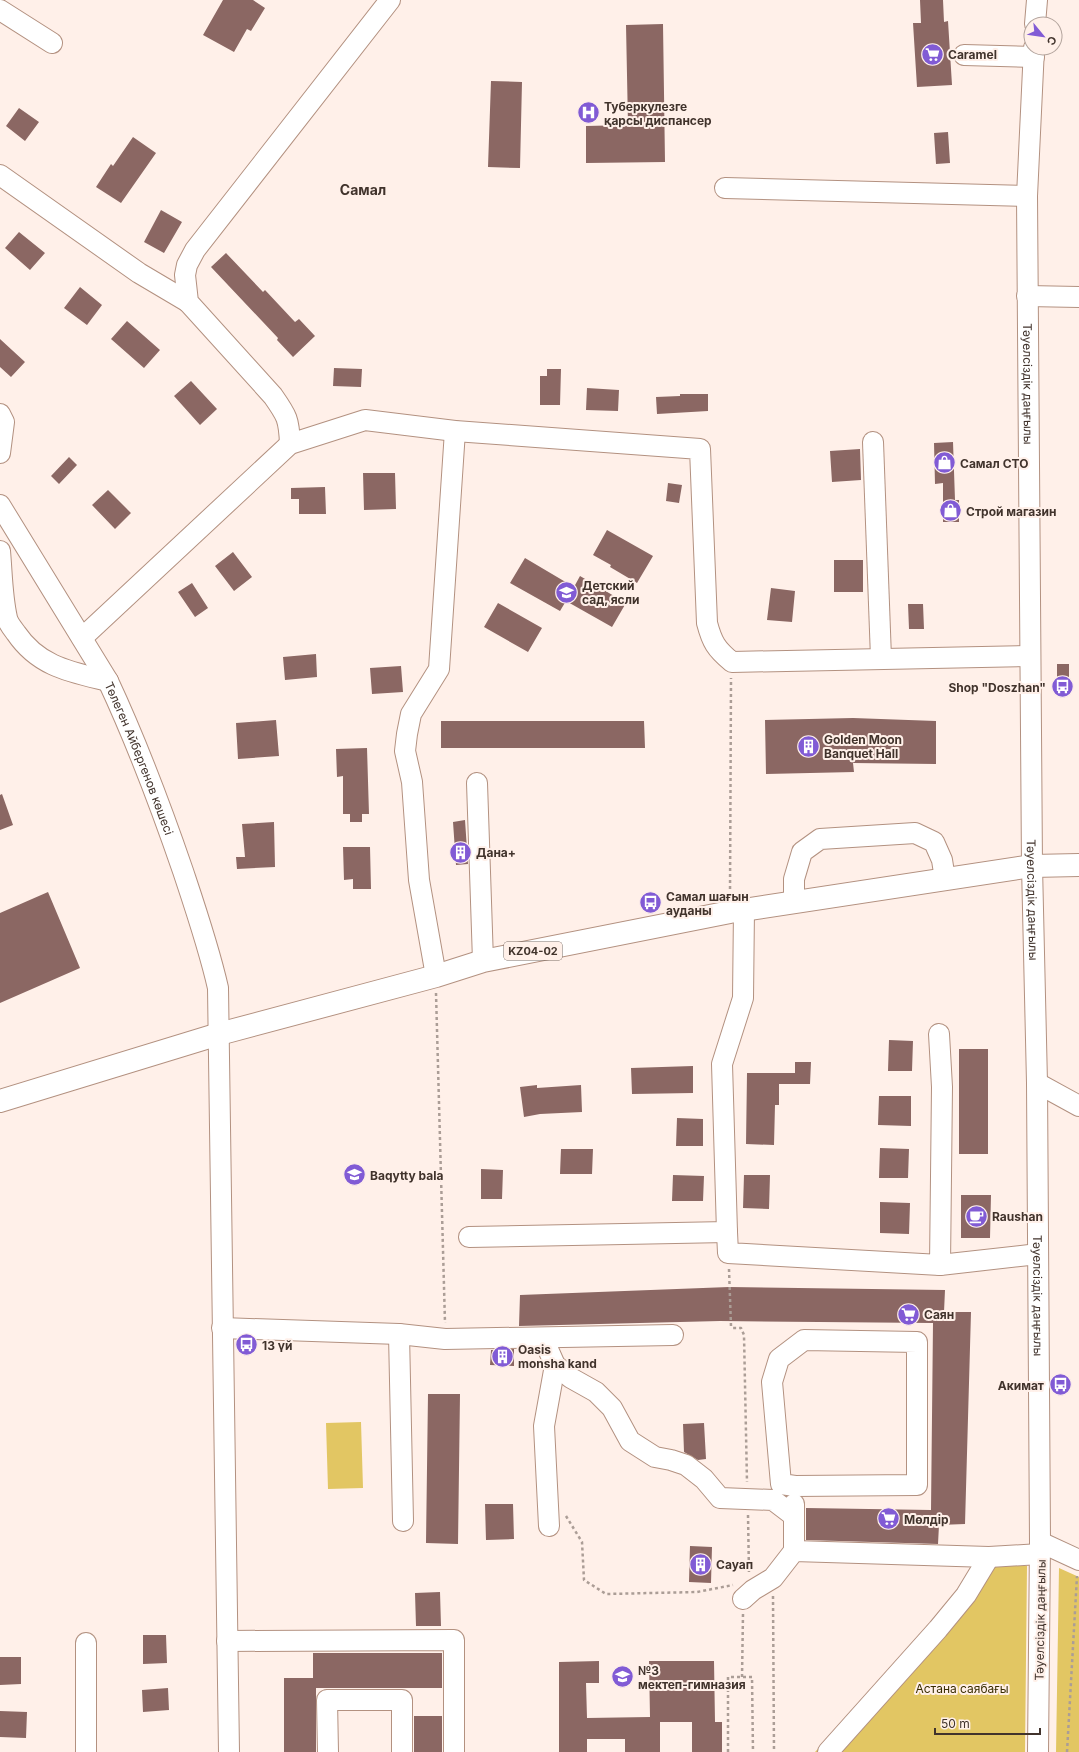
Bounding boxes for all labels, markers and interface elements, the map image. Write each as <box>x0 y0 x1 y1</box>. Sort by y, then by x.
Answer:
north arrow <box>1023 16 1063 56</box>
text: С <box>1044 34 1060 48</box>
supermarket icon: Caramel <box>919 41 945 67</box>
place label: Caramel <box>948 47 997 62</box>
place label: Туберкулезге қарсы диспансер <box>604 99 712 128</box>
hospital icon: Туберкулезге қарсы диспансер <box>575 100 601 126</box>
district label: Самал <box>340 181 386 198</box>
street label: Тәуелсіздік даңғылы <box>1020 323 1036 445</box>
shop icon: Самал СТО <box>931 450 957 476</box>
place label: Самал СТО <box>960 456 1028 471</box>
shop icon: Строй магазин <box>938 498 964 524</box>
place label: Строй магазин <box>966 504 1056 519</box>
place label: Детский сад, ясли <box>582 578 639 607</box>
school or university icon: Детский сад, ясли <box>553 579 579 605</box>
bus stop icon: Shop "Doszhan" <box>1049 674 1075 700</box>
street label: Төлеген Айбергенов көшесі <box>102 679 177 837</box>
place label: Shop "Doszhan" <box>948 680 1046 695</box>
place label: Golden Moon Banquet Hall <box>824 732 902 761</box>
building icon: Golden Moon Banquet Hall <box>796 733 822 759</box>
building icon: Дана+ <box>448 839 474 865</box>
street label: Тәуелсіздік даңғылы <box>1024 839 1042 961</box>
place label: Дана+ <box>476 845 516 860</box>
place label: Самал шағын ауданы <box>666 889 749 918</box>
bus stop icon: Самал шағын ауданы <box>638 890 664 916</box>
road number: KZ04-02 <box>504 942 562 960</box>
school or university icon: Baqytty bala <box>341 1162 367 1188</box>
place label: Baqytty bala <box>370 1168 443 1183</box>
cafe icon: Raushan <box>963 1203 989 1229</box>
place label: Raushan <box>992 1209 1043 1224</box>
street label: Тәуелсіздік даңғылы <box>1030 1235 1046 1356</box>
supermarket icon: Саян <box>895 1301 921 1327</box>
place label: Саян <box>924 1307 954 1322</box>
bus stop icon: 13 үй <box>233 1332 259 1358</box>
place label: 13 үй <box>262 1338 292 1353</box>
place label: Oasis monsha kand <box>518 1342 597 1371</box>
building icon: Oasis monsha kand <box>489 1343 515 1369</box>
bus stop icon: Акимат <box>1047 1372 1073 1398</box>
place label: Акимат <box>998 1378 1044 1393</box>
supermarket icon: Мөлдір <box>876 1506 902 1532</box>
place label: Мөлдір <box>904 1512 949 1527</box>
building icon: Сауап <box>688 1551 714 1577</box>
place label: Сауап <box>716 1557 753 1572</box>
street label: Тәуелсіздік даңғылы <box>1031 1559 1049 1681</box>
place label: №3 мектеп-гимназия <box>638 1663 746 1692</box>
school or university icon: №3 мектеп-гимназия <box>610 1664 636 1690</box>
park label: Астана саябағы <box>915 1681 1009 1696</box>
scale bar <box>935 1710 1040 1736</box>
text: 50 m <box>941 1716 970 1731</box>

